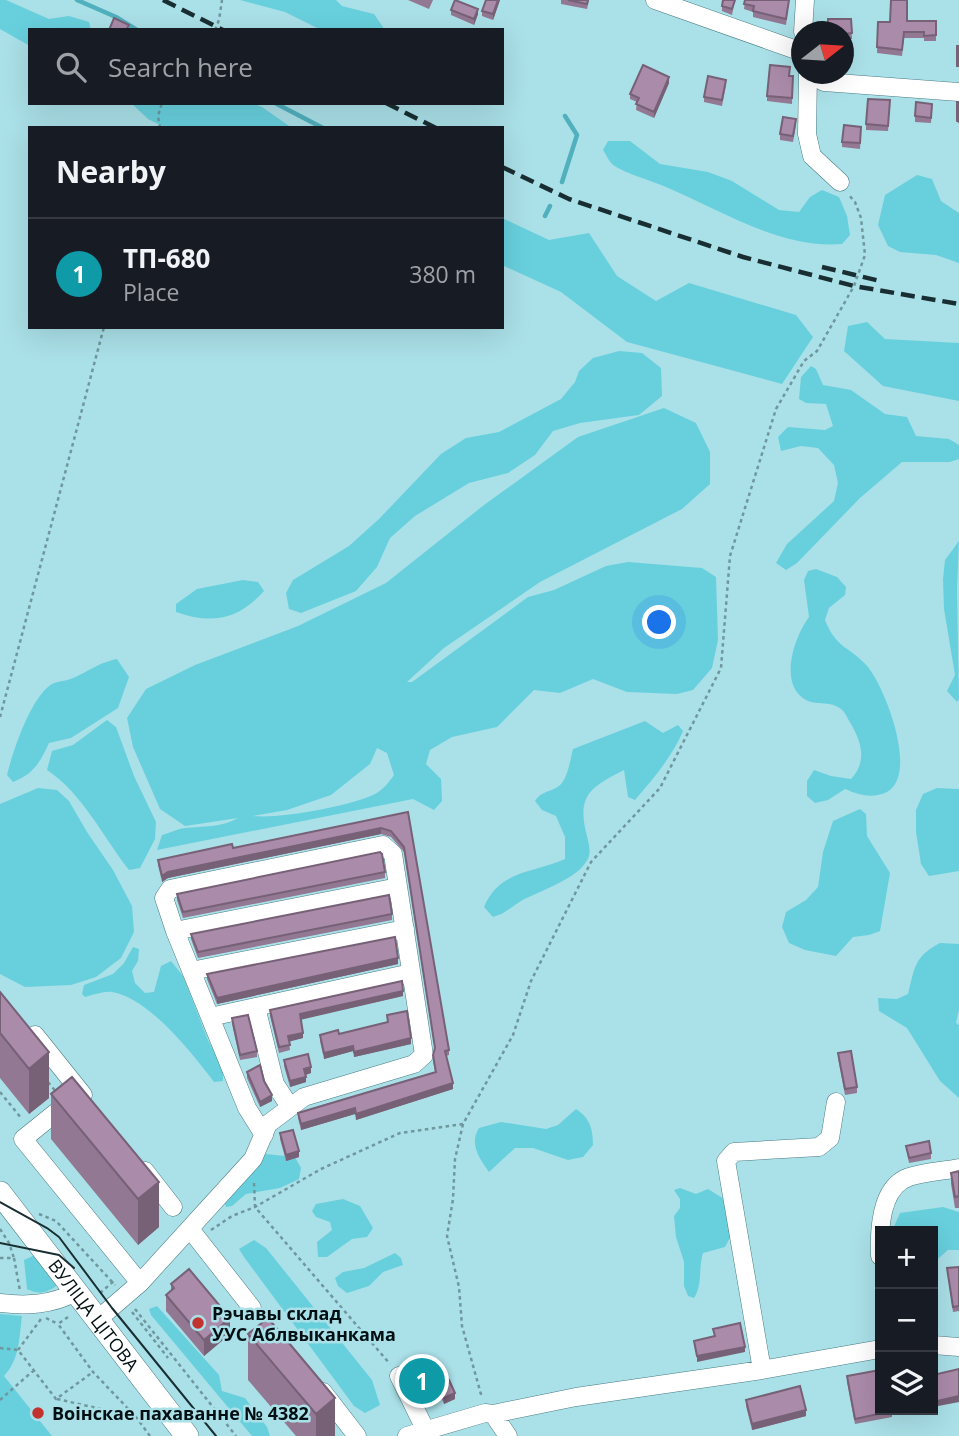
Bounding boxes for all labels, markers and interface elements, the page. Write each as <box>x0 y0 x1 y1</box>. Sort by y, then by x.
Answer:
north arrow <box>791 21 854 84</box>
search box <box>28 28 504 105</box>
icon: search <box>52 48 90 86</box>
text: Search here <box>108 49 253 85</box>
text: Nearby <box>56 151 166 192</box>
text: ТП-680 <box>123 240 210 276</box>
text: 1 <box>72 258 86 290</box>
text: 380 m <box>409 258 476 290</box>
text: Place <box>123 276 179 308</box>
your location <box>642 605 676 639</box>
map controls <box>875 1226 938 1415</box>
button: + <box>875 1226 938 1289</box>
street label: ВУЛІЦА ЦІТОВА <box>43 1254 145 1376</box>
button: − <box>875 1289 938 1352</box>
place label: Рэчавы склад УУС Аблвыканкама <box>212 1301 396 1346</box>
marker: Рэчавы склад УУС Аблвыканкама <box>190 1315 206 1331</box>
button: layers <box>875 1352 938 1415</box>
pin: 1 <box>399 1355 445 1407</box>
place label: Воінскае пахаванне № 4382 <box>52 1401 309 1425</box>
marker: Воінскае пахаванне № 4382 <box>30 1405 46 1421</box>

